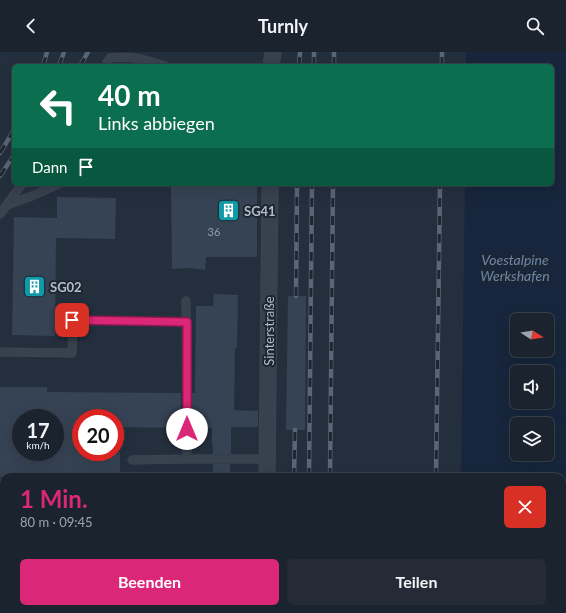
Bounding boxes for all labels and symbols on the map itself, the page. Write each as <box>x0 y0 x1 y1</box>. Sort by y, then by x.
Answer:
building icon: SG41 <box>215 198 241 224</box>
place label: SG41 <box>244 203 276 219</box>
house number: 36 <box>208 225 220 238</box>
water label: Voestalpine Werkshafen <box>480 251 550 284</box>
building icon: SG02 <box>21 274 47 300</box>
place label: SG02 <box>50 279 82 295</box>
street label: Sinterstraße <box>261 296 277 366</box>
pin <box>55 303 89 337</box>
north arrow <box>510 313 554 357</box>
position arrow <box>166 408 208 450</box>
speed limit sign: 20 <box>72 409 124 461</box>

